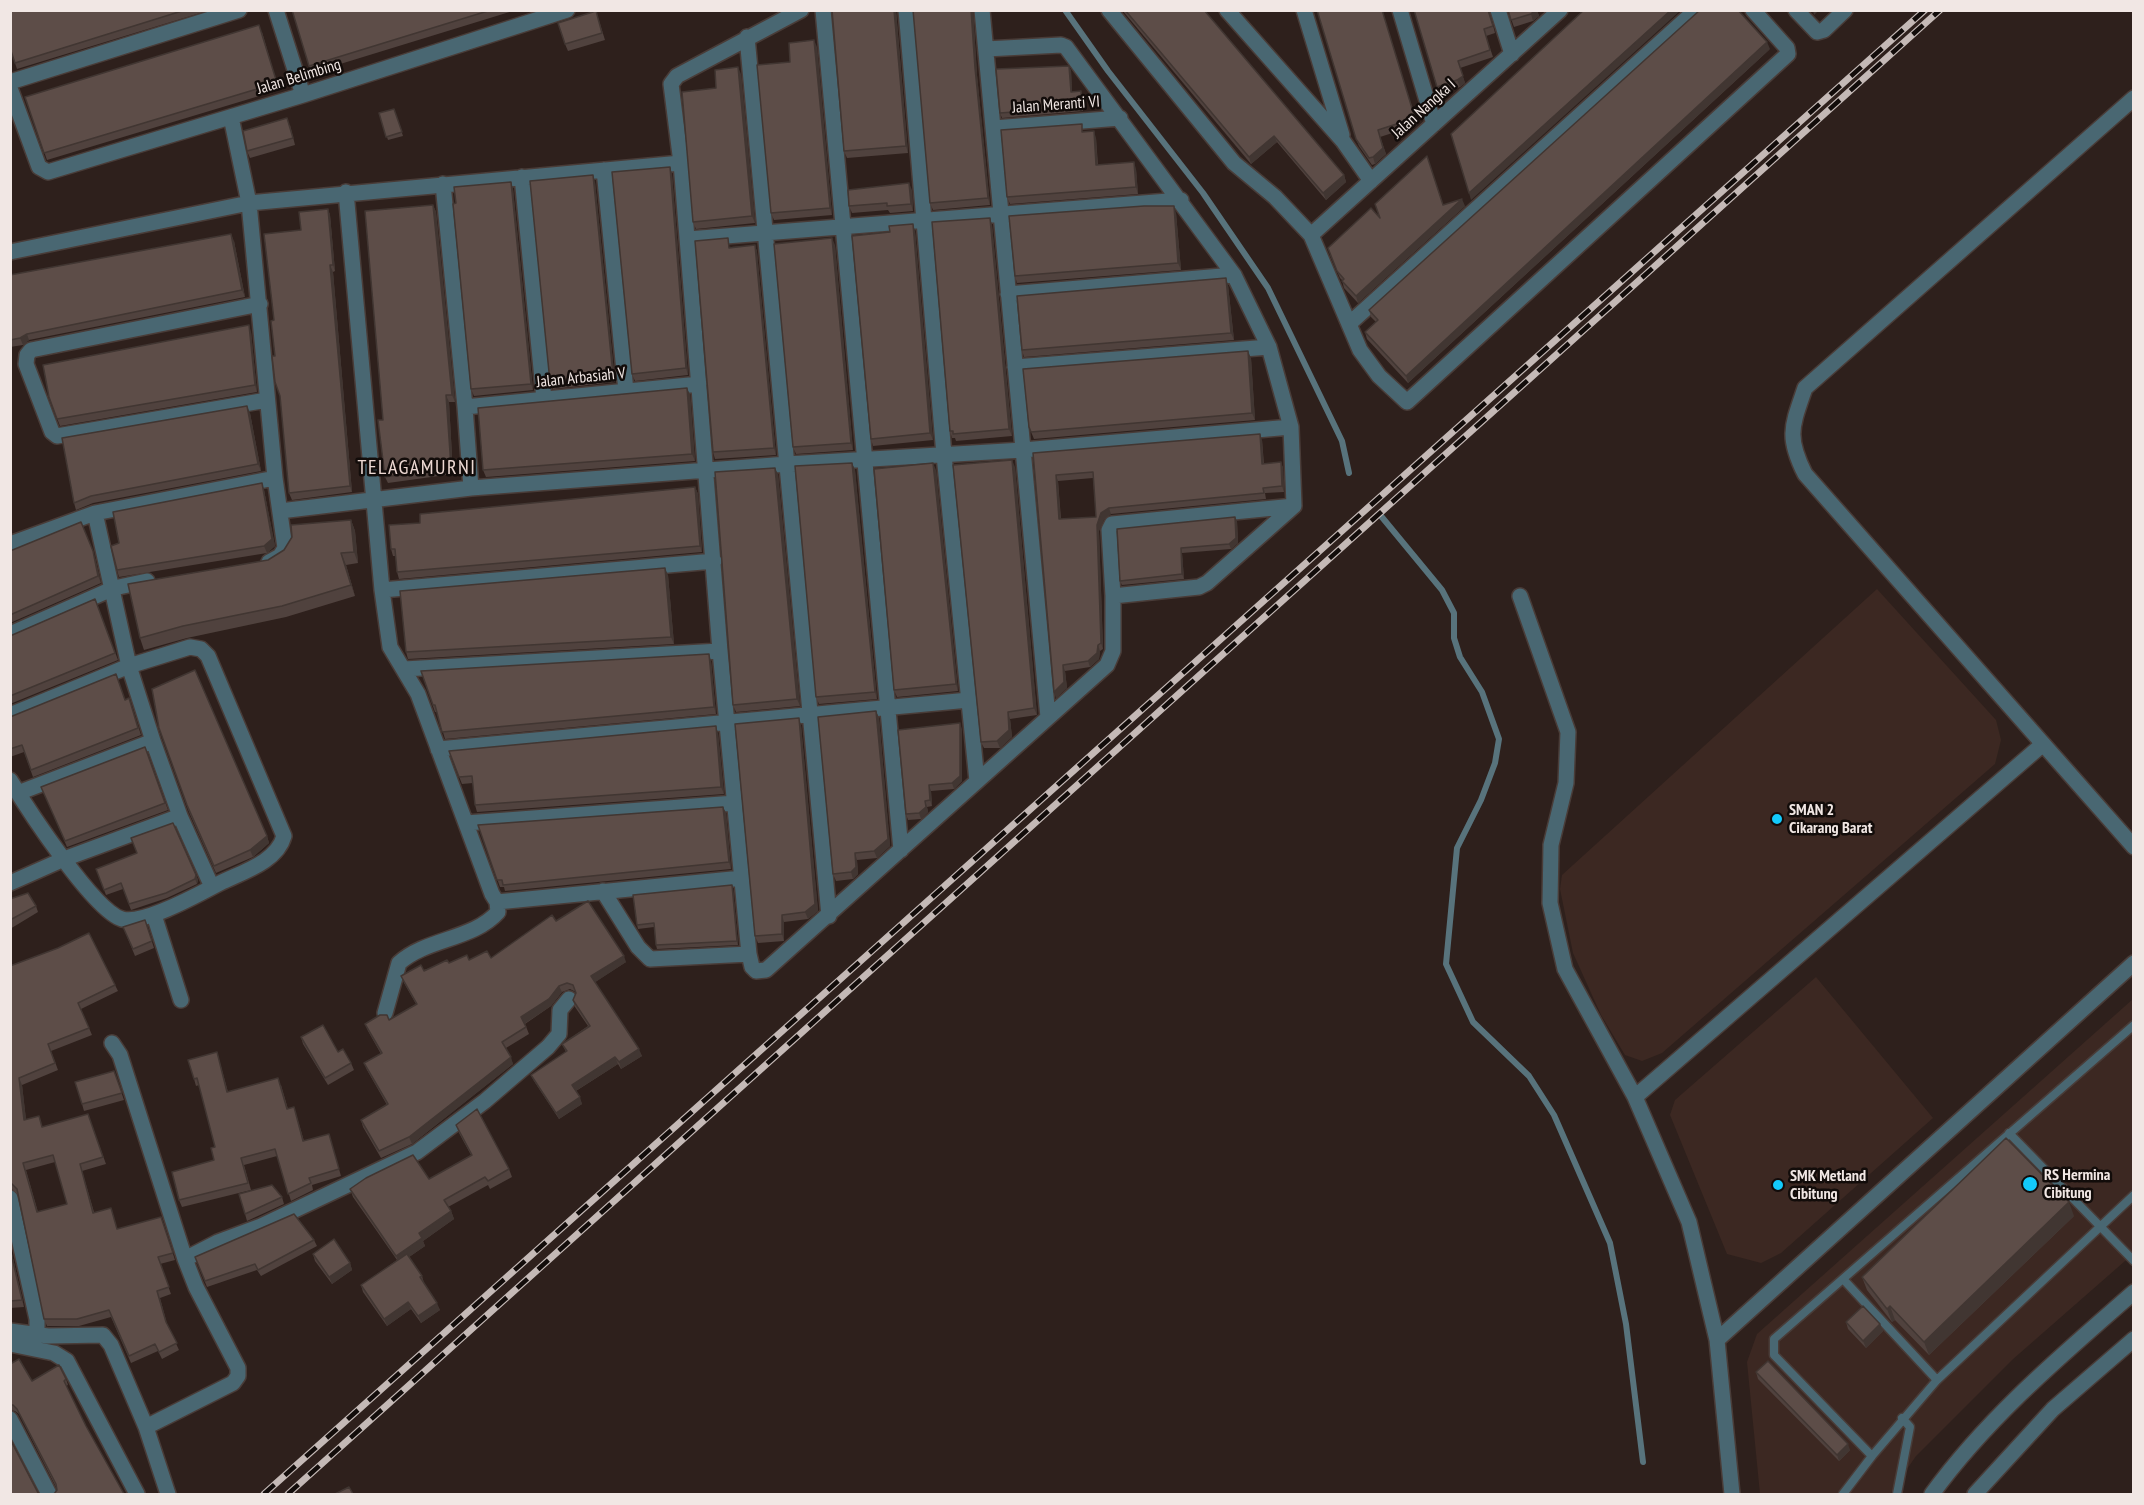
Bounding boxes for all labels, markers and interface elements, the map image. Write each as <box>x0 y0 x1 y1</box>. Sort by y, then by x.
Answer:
street label: Jalan Belimbing <box>255 55 343 99</box>
street label: Jalan Nangka I <box>1388 75 1460 143</box>
street label: Jalan Meranti VI <box>1012 92 1100 118</box>
street label: Jalan Arbasiah V <box>536 364 626 392</box>
district label: TELAGAMURNI <box>358 456 476 480</box>
place label: SMAN 2 Cikarang Barat <box>1789 800 1872 838</box>
marker: SMAN 2 Cikarang Barat <box>1770 812 1784 826</box>
place label: RS Hermina Cibitung <box>2044 1165 2110 1203</box>
place label: SMK Metland Cibitung <box>1790 1166 1866 1204</box>
marker: RS Hermina Cibitung <box>2021 1175 2039 1193</box>
marker: SMK Metland Cibitung <box>1771 1178 1785 1192</box>

